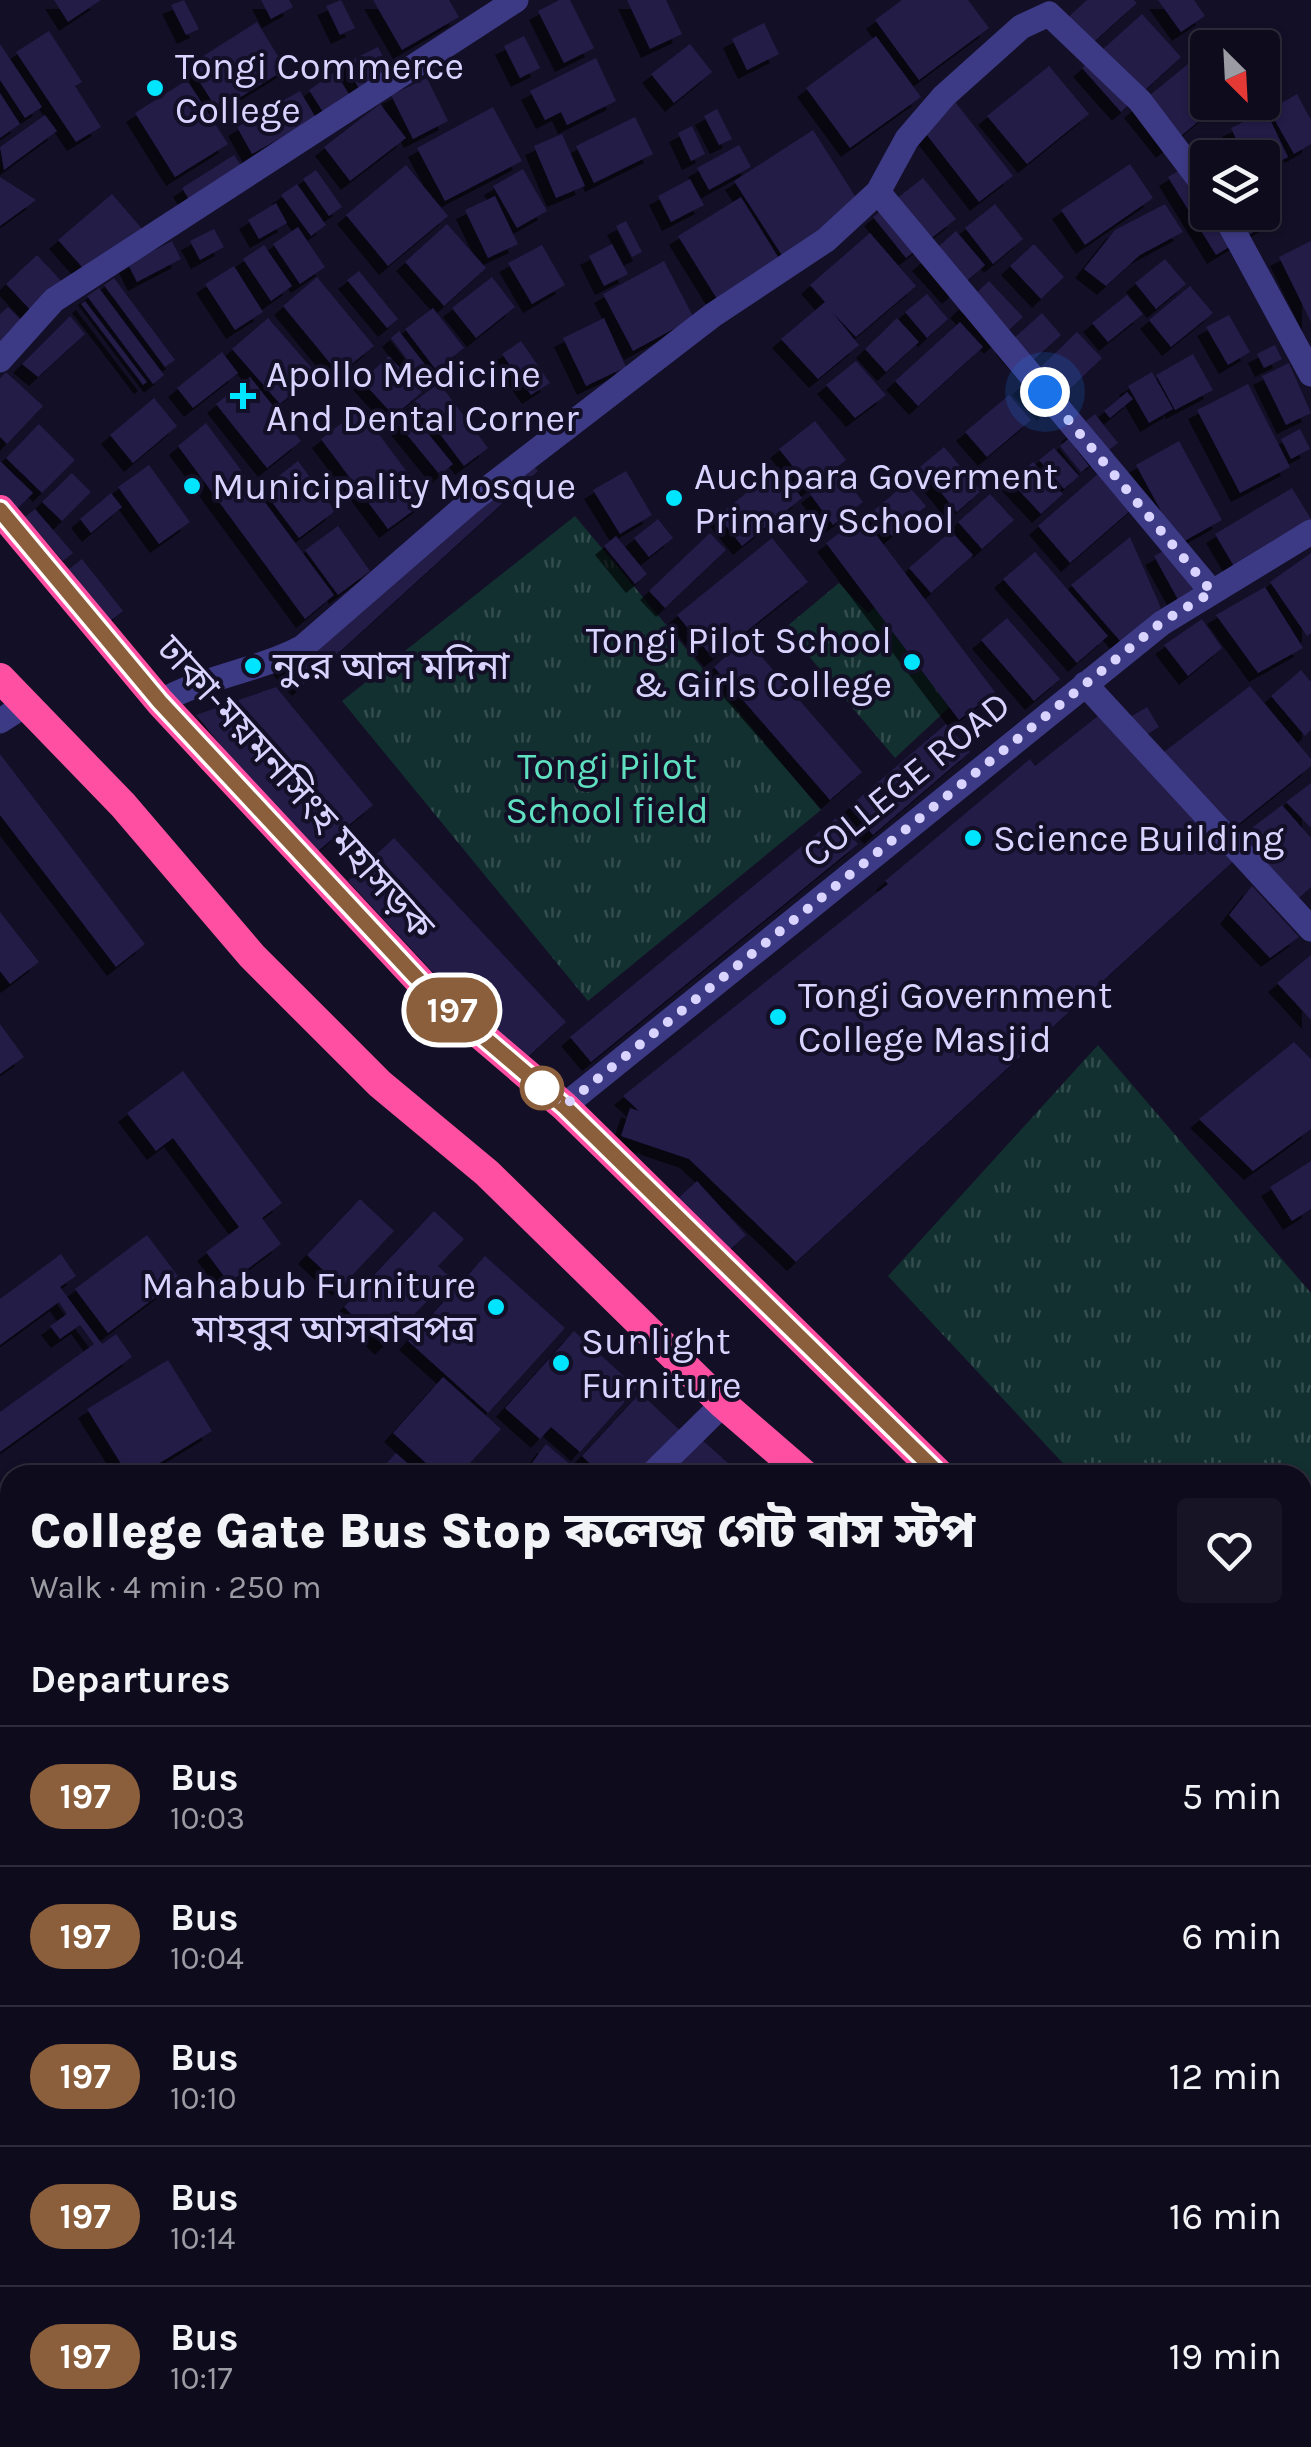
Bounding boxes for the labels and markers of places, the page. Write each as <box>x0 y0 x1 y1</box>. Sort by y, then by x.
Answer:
place label: Tongi Commerce College <box>175 44 464 133</box>
marker: Tongi Commerce College <box>144 77 166 99</box>
place label: Apollo Medicine And Dental Corner <box>266 352 579 441</box>
marker: Apollo Medicine And Dental Corner <box>230 383 256 409</box>
place label: Auchpara Goverment Primary School <box>694 454 1058 543</box>
place label: Municipality Mosque <box>212 464 576 509</box>
marker: Municipality Mosque <box>181 475 203 497</box>
marker: Auchpara Goverment Primary School <box>663 487 685 509</box>
place label: Tongi Pilot School & Girls College <box>586 618 892 707</box>
place label: নুরে আল মদিনা <box>272 644 510 689</box>
marker: Tongi Pilot School & Girls College <box>901 651 923 673</box>
marker: নুরে আল মদিনা <box>242 655 264 677</box>
place label: Science Building <box>993 816 1284 861</box>
marker: Science Building <box>962 827 984 849</box>
place label: Tongi Government College Masjid <box>798 973 1112 1062</box>
marker: Tongi Government College Masjid <box>767 1006 789 1028</box>
unlabelled marker <box>521 1067 563 1109</box>
place label: Mahabub Furniture মাহবুব আসবাবপত্র <box>141 1263 477 1352</box>
marker: Mahabub Furniture মাহবুব আসবাবপত্র <box>485 1296 507 1318</box>
place label: Sunlight Furniture <box>581 1319 742 1408</box>
marker: Sunlight Furniture <box>550 1352 572 1374</box>

